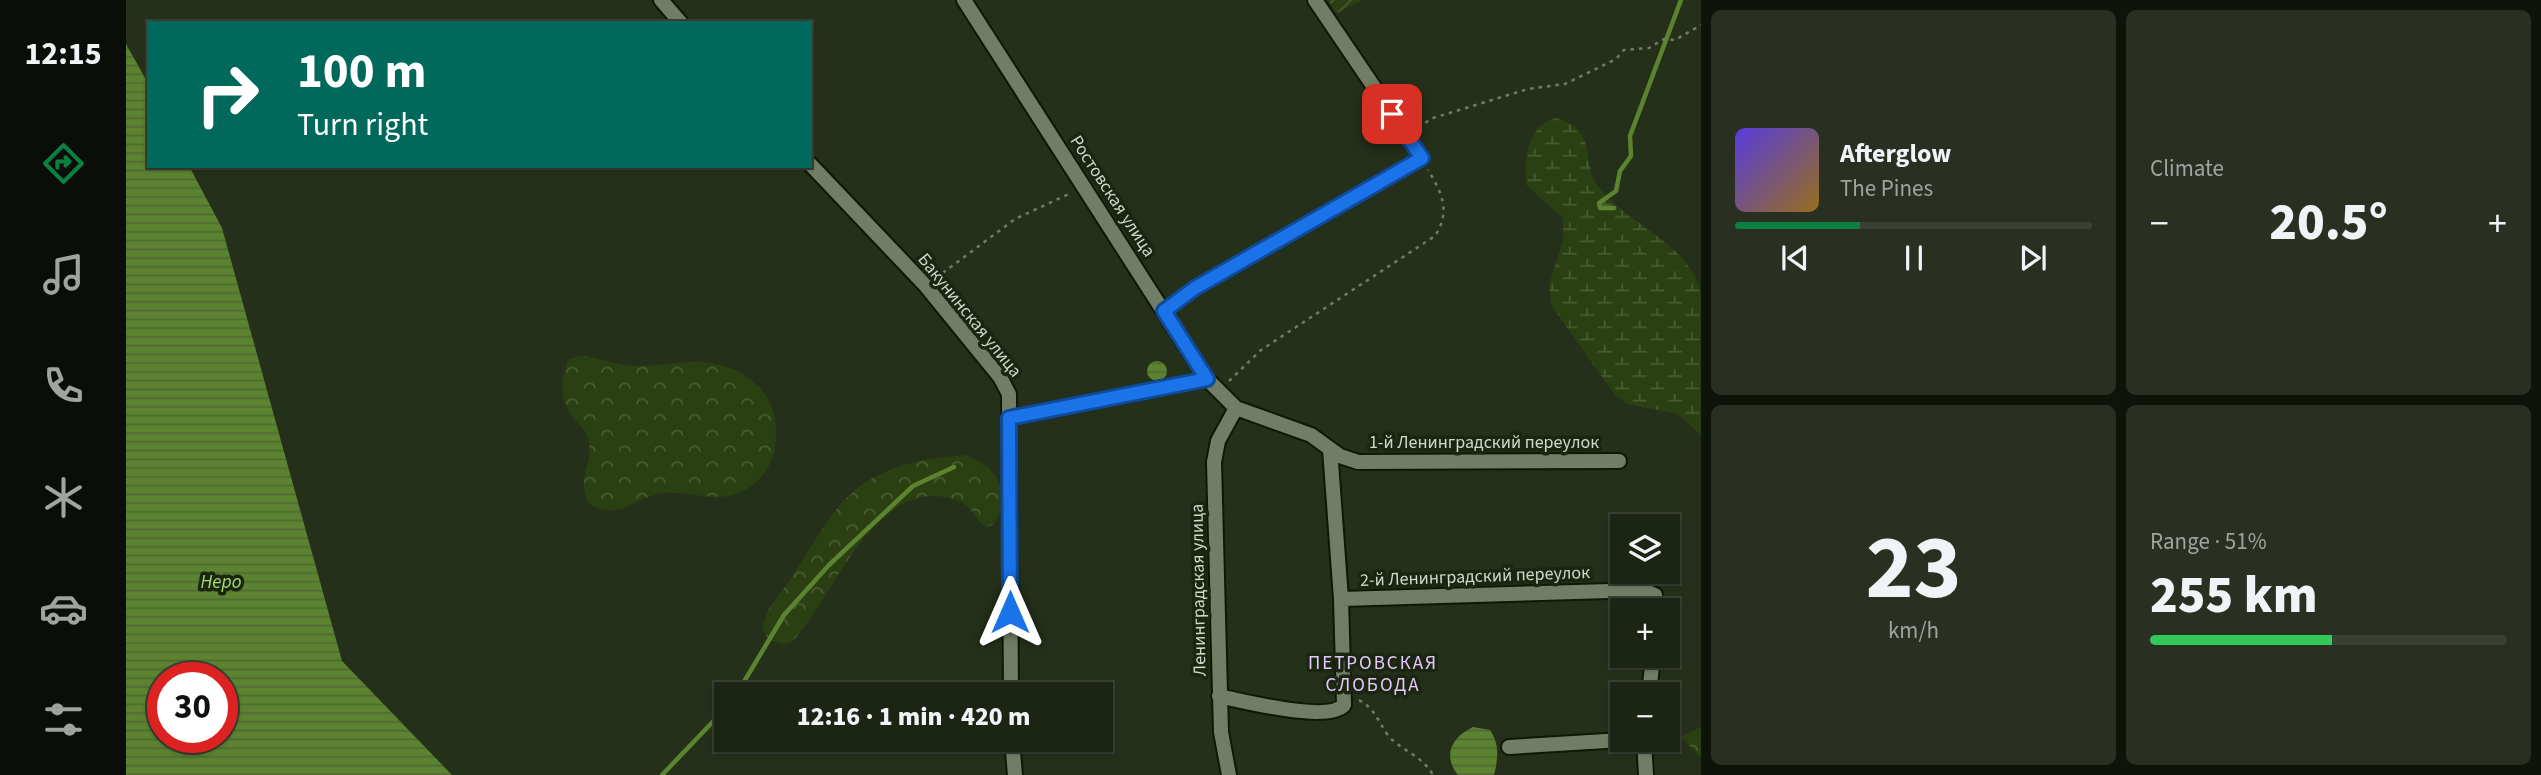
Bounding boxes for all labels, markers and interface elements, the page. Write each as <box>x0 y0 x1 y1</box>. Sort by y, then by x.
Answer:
text: 12:15 <box>24 31 102 77</box>
text: 100 m <box>297 37 426 107</box>
icon: right <box>182 49 273 140</box>
pin <box>1362 84 1422 144</box>
icon: arrive <box>1373 95 1411 133</box>
text: Turn right <box>297 102 428 148</box>
street label: Ростовская улица <box>1064 131 1161 262</box>
text: Afterglow <box>1840 135 1951 172</box>
icon: directions <box>39 139 88 188</box>
text: Climate <box>2150 152 2224 185</box>
text: The Pines <box>1840 172 1933 205</box>
text: 20.5° <box>2269 186 2388 260</box>
text: − <box>2150 197 2169 251</box>
text: + <box>2488 197 2507 251</box>
icon: previous <box>1776 239 1814 277</box>
icon: pause <box>1895 239 1933 277</box>
icon: next <box>2014 239 2052 277</box>
street label: Бакунинская улица <box>912 248 1027 383</box>
icon: music <box>39 250 88 299</box>
icon: phone <box>39 361 88 410</box>
street label: 1-й Ленинградский переулок <box>1369 430 1599 455</box>
icon: climate <box>39 473 88 522</box>
street label: Ленинградская улица <box>1184 504 1213 676</box>
text: 23 <box>1865 504 1962 633</box>
map controls <box>1610 514 1680 752</box>
button: layers <box>1610 514 1680 584</box>
text: Range · 51% <box>2150 525 2267 558</box>
text: 255 km <box>2150 559 2318 633</box>
street label: 2-й Ленинградский переулок <box>1360 560 1591 593</box>
water label: Неро <box>201 569 242 596</box>
position arrow <box>973 575 1047 649</box>
icon: car <box>39 584 88 633</box>
button: + <box>1610 598 1680 668</box>
text: km/h <box>1888 614 1939 647</box>
district label: ПЕТРОВСКАЯ СЛОБОДА <box>1308 650 1438 699</box>
speed limit sign: 30 <box>147 662 238 753</box>
button: − <box>1610 682 1680 752</box>
icon: filters <box>39 695 88 744</box>
text: 12:16 · 1 min · 420 m <box>797 698 1030 735</box>

